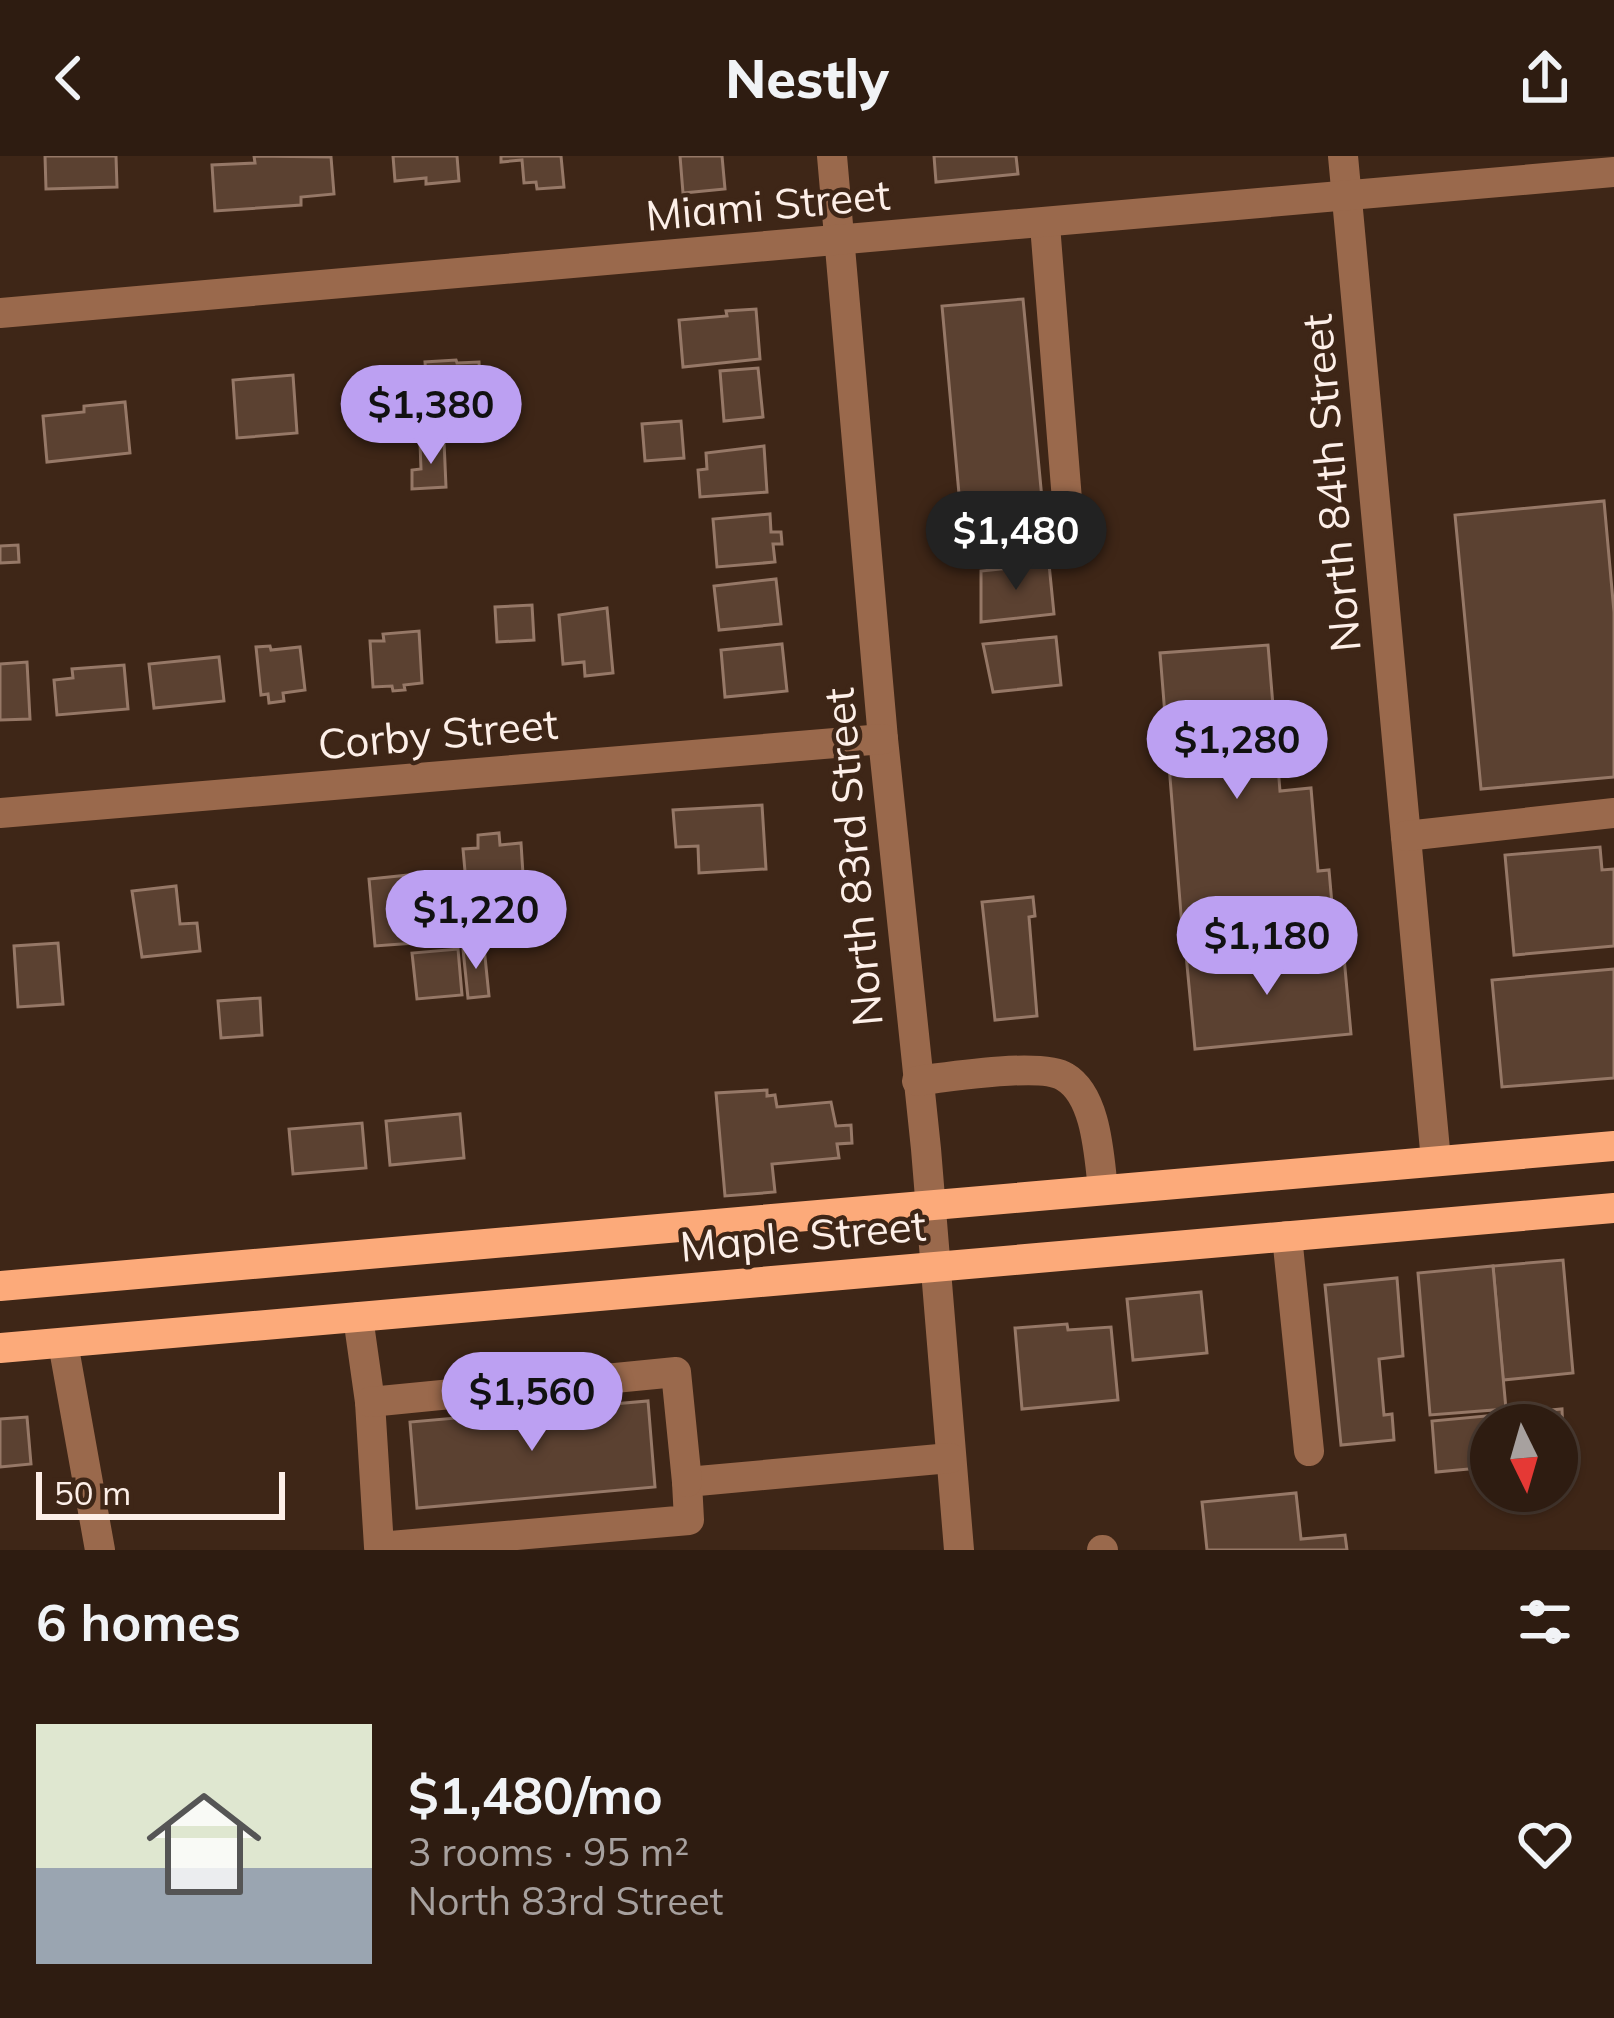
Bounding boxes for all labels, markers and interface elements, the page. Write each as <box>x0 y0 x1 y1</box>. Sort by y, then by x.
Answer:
text: Nestly <box>725 44 889 112</box>
icon: back <box>36 45 102 111</box>
icon: share <box>1512 45 1578 111</box>
street label: Miami Street <box>644 167 892 242</box>
street label: North 84th Street <box>1289 312 1372 654</box>
pin: $1,380 <box>333 365 529 467</box>
text: $1,380 <box>368 379 494 428</box>
pin: $1,480 <box>918 491 1114 593</box>
text: $1,480 <box>953 505 1079 554</box>
street label: North 83rd Street <box>811 686 894 1029</box>
street label: Corby Street <box>316 697 560 770</box>
pin: $1,280 <box>1139 700 1335 802</box>
text: $1,280 <box>1174 714 1300 763</box>
pin: $1,220 <box>378 870 574 972</box>
text: $1,220 <box>413 884 539 933</box>
pin: $1,180 <box>1169 896 1365 998</box>
text: $1,180 <box>1204 910 1330 959</box>
street label: Maple Street <box>678 1198 928 1273</box>
pin: $1,560 <box>434 1352 630 1454</box>
text: $1,560 <box>469 1366 595 1415</box>
north arrow <box>1470 1404 1578 1512</box>
map controls <box>1470 1404 1578 1512</box>
scale bar <box>36 1466 285 1519</box>
text: 50 m <box>54 1472 131 1513</box>
icon: filters <box>1512 1589 1578 1655</box>
text: 6 homes <box>36 1590 241 1654</box>
text: $1,480/mo <box>408 1763 663 1827</box>
icon: home <box>132 1772 276 1916</box>
icon: heart <box>1512 1811 1578 1877</box>
text: 3 rooms · 95 m² <box>408 1827 689 1876</box>
text: North 83rd Street <box>408 1876 723 1925</box>

